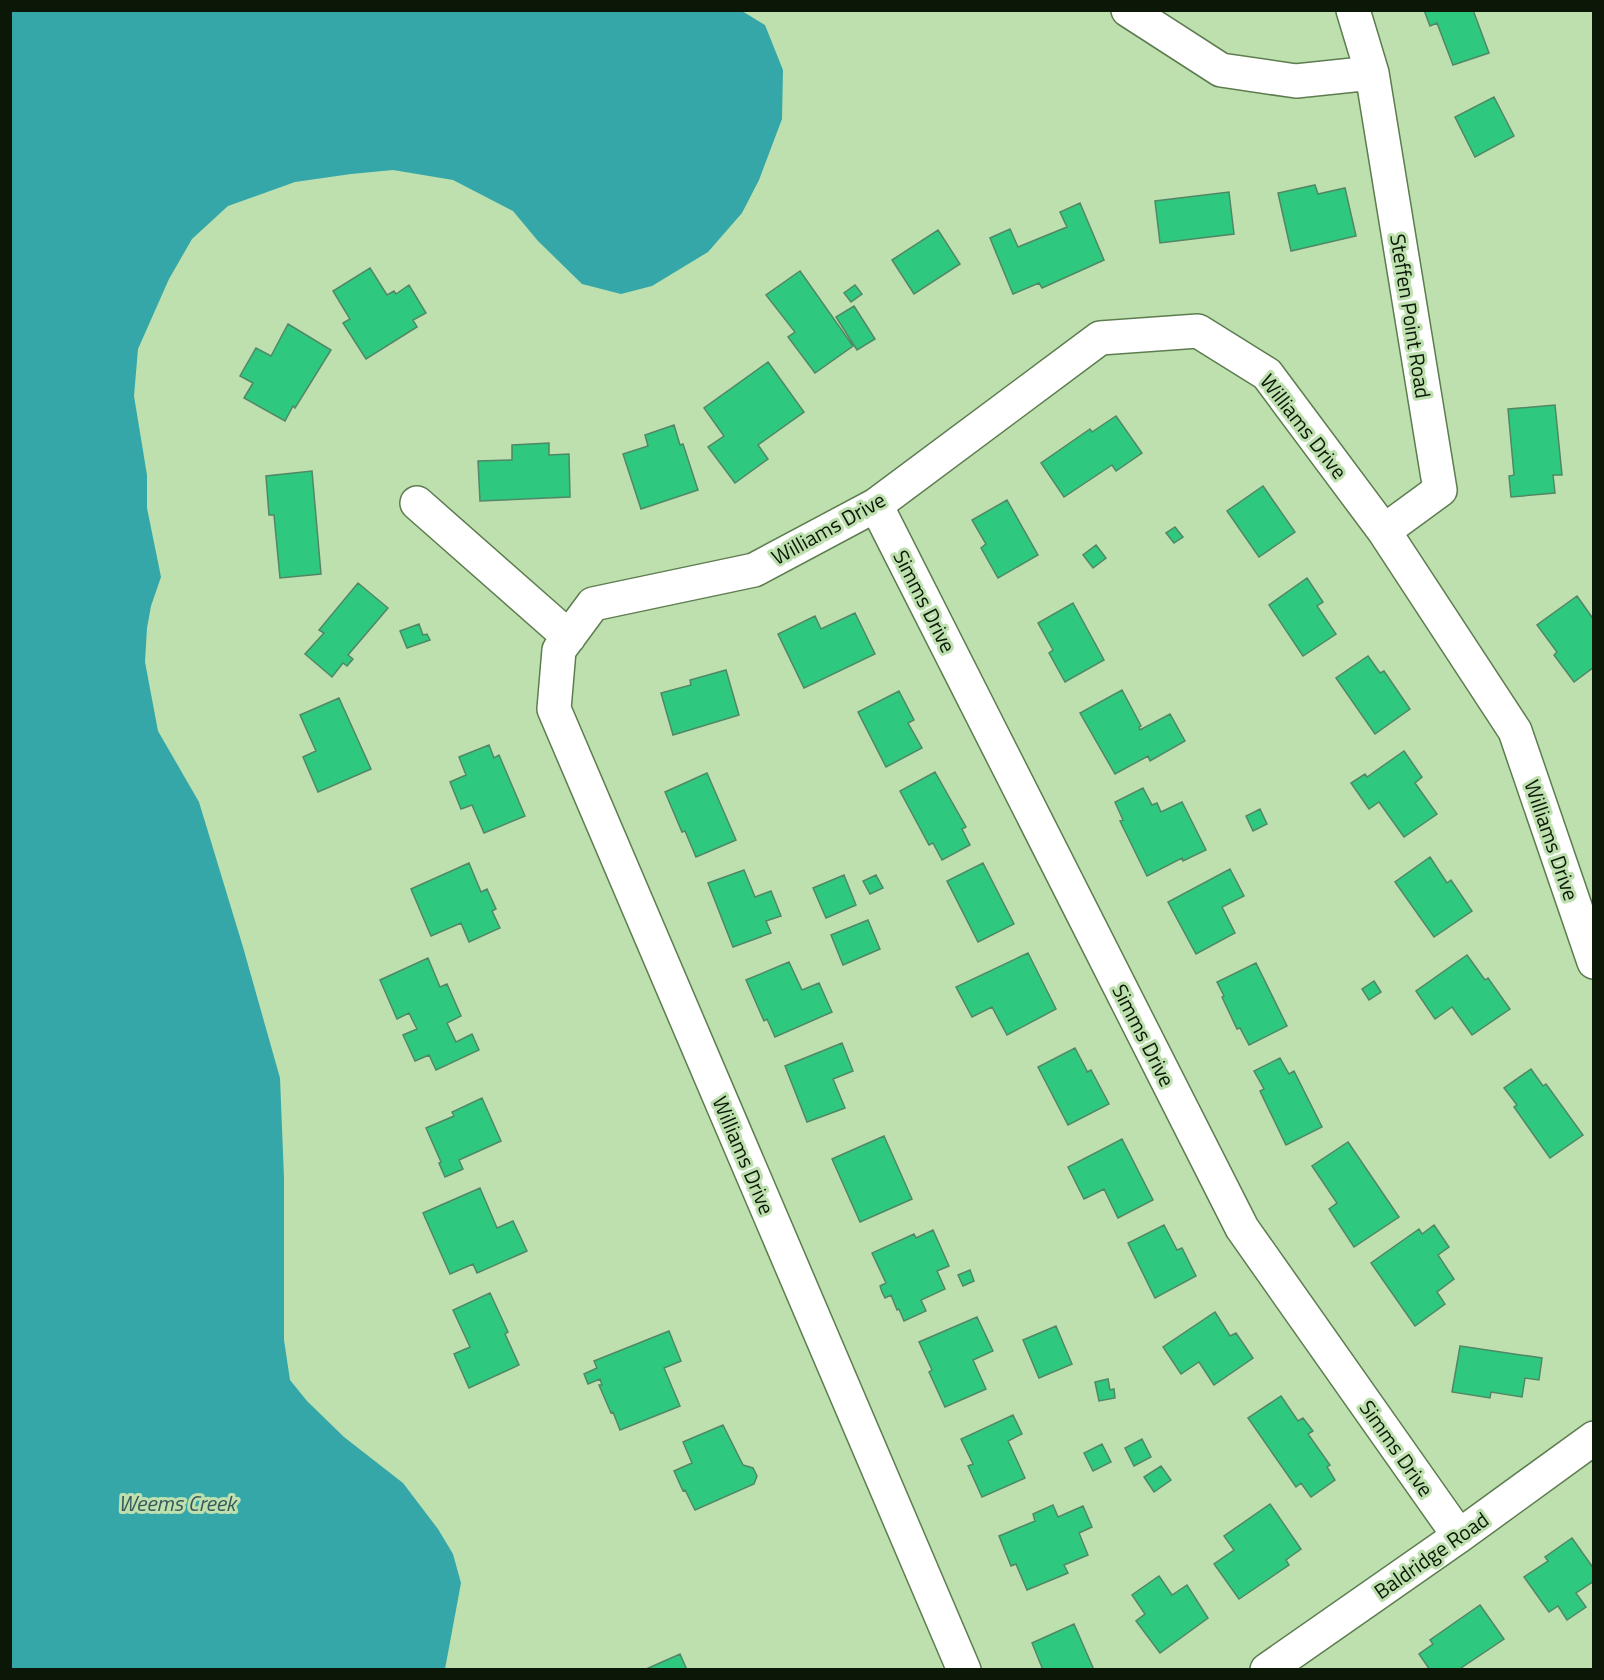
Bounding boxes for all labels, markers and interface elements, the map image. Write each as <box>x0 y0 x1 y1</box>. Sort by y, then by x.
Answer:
street label: Steffen Point Road <box>1382 231 1440 401</box>
street label: Williams Drive <box>1253 367 1355 485</box>
street label: Williams Drive <box>765 483 891 573</box>
street label: Simms Drive <box>885 544 965 658</box>
street label: Williams Drive <box>1516 775 1588 905</box>
street label: Simms Drive <box>1104 978 1184 1092</box>
street label: Williams Drive <box>705 1091 783 1219</box>
street label: Simms Drive <box>1352 1393 1442 1503</box>
water label: Weems Creek <box>118 1486 238 1520</box>
street label: Baldridge Road <box>1367 1503 1495 1607</box>

